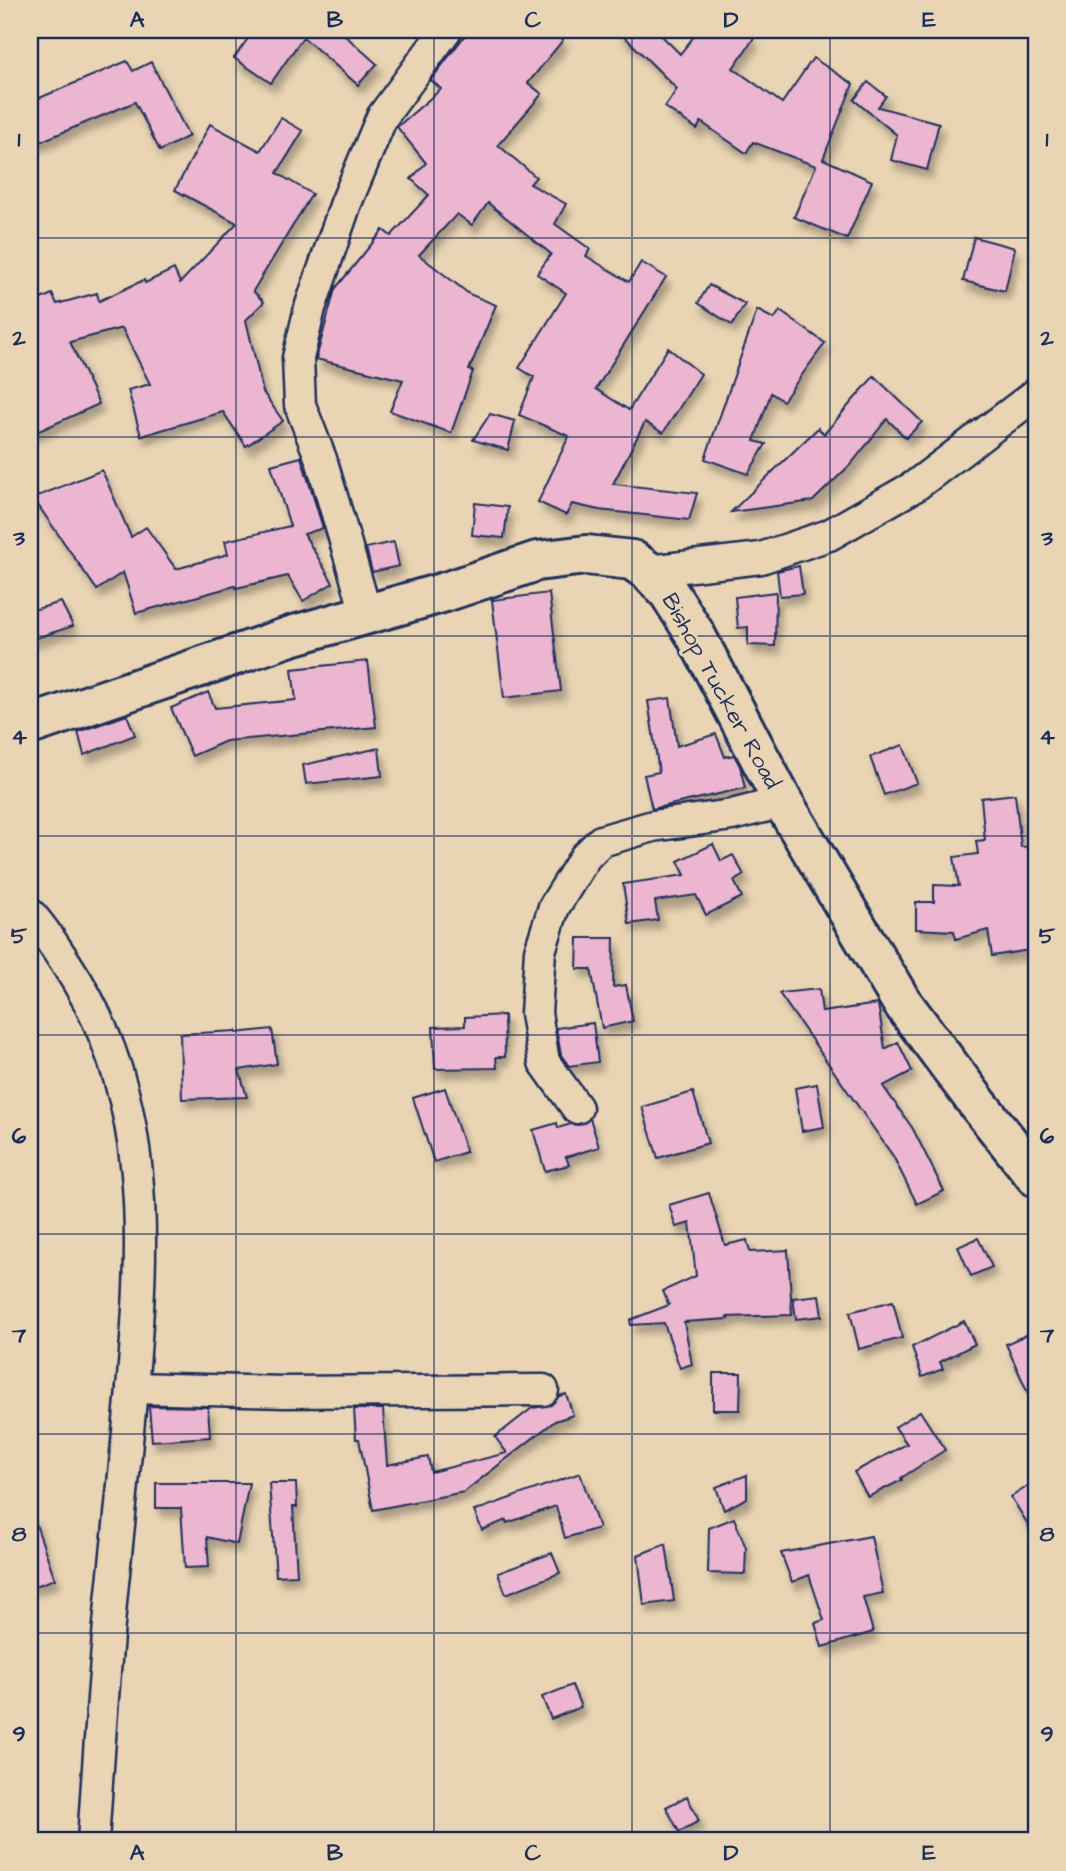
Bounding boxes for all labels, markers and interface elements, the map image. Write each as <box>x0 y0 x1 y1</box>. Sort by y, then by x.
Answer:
text: A <box>130 4 145 36</box>
text: B <box>327 4 344 36</box>
text: C <box>525 4 542 36</box>
text: D <box>724 4 739 36</box>
text: E <box>922 4 936 36</box>
text: 1 <box>18 123 21 155</box>
text: 1 <box>1046 123 1049 155</box>
text: 2 <box>11 322 26 354</box>
text: 2 <box>1039 322 1054 354</box>
text: 3 <box>12 522 25 554</box>
text: 3 <box>1040 522 1053 554</box>
street label: Bishop Tucker Road <box>654 587 788 795</box>
text: 4 <box>11 721 27 753</box>
text: 4 <box>1039 721 1055 753</box>
text: 5 <box>11 920 28 952</box>
text: 5 <box>1039 920 1056 952</box>
text: 6 <box>12 1120 27 1152</box>
text: 6 <box>1040 1120 1055 1152</box>
text: 7 <box>11 1319 27 1351</box>
text: 7 <box>1039 1319 1055 1351</box>
text: 8 <box>12 1518 27 1550</box>
text: 8 <box>1040 1518 1055 1550</box>
text: 9 <box>12 1718 26 1750</box>
text: 9 <box>1040 1718 1054 1750</box>
text: A <box>130 1837 145 1869</box>
text: B <box>327 1837 344 1869</box>
text: C <box>525 1837 542 1869</box>
text: D <box>724 1837 739 1869</box>
text: E <box>922 1837 936 1869</box>

